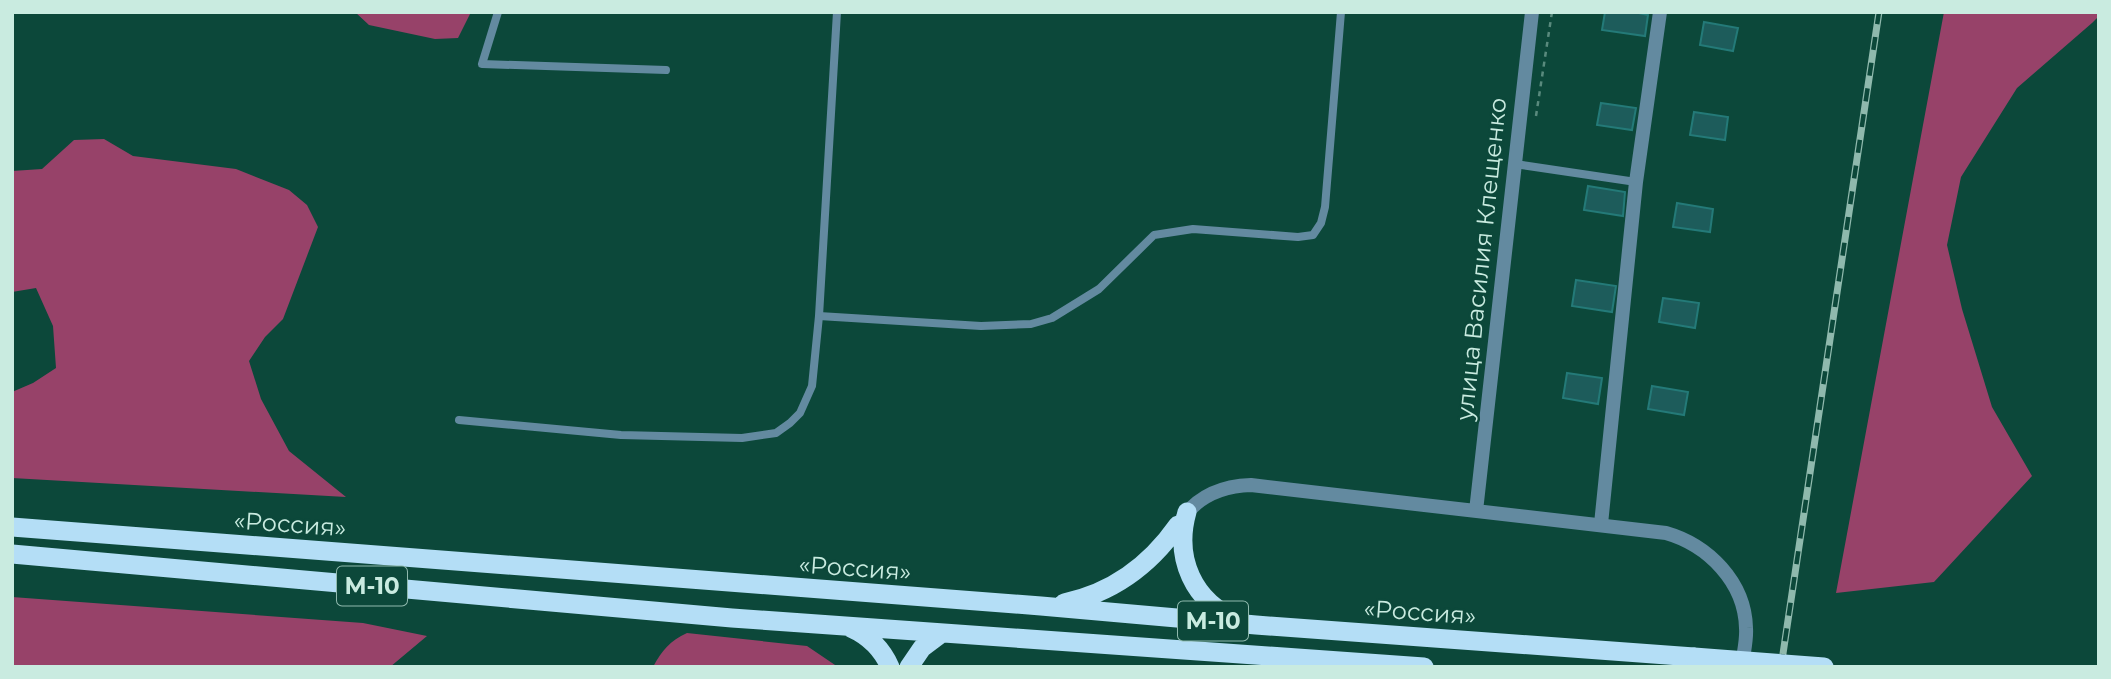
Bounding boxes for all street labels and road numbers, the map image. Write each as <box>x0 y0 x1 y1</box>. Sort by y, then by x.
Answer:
street label: улица Василия Клещенко <box>1450 96 1512 423</box>
street label: «Россия» <box>233 506 347 542</box>
street label: «Россия» <box>798 550 912 586</box>
road number: М-10 <box>337 566 407 606</box>
street label: «Россия» <box>1363 594 1477 630</box>
road number: М-10 <box>1178 601 1248 640</box>

